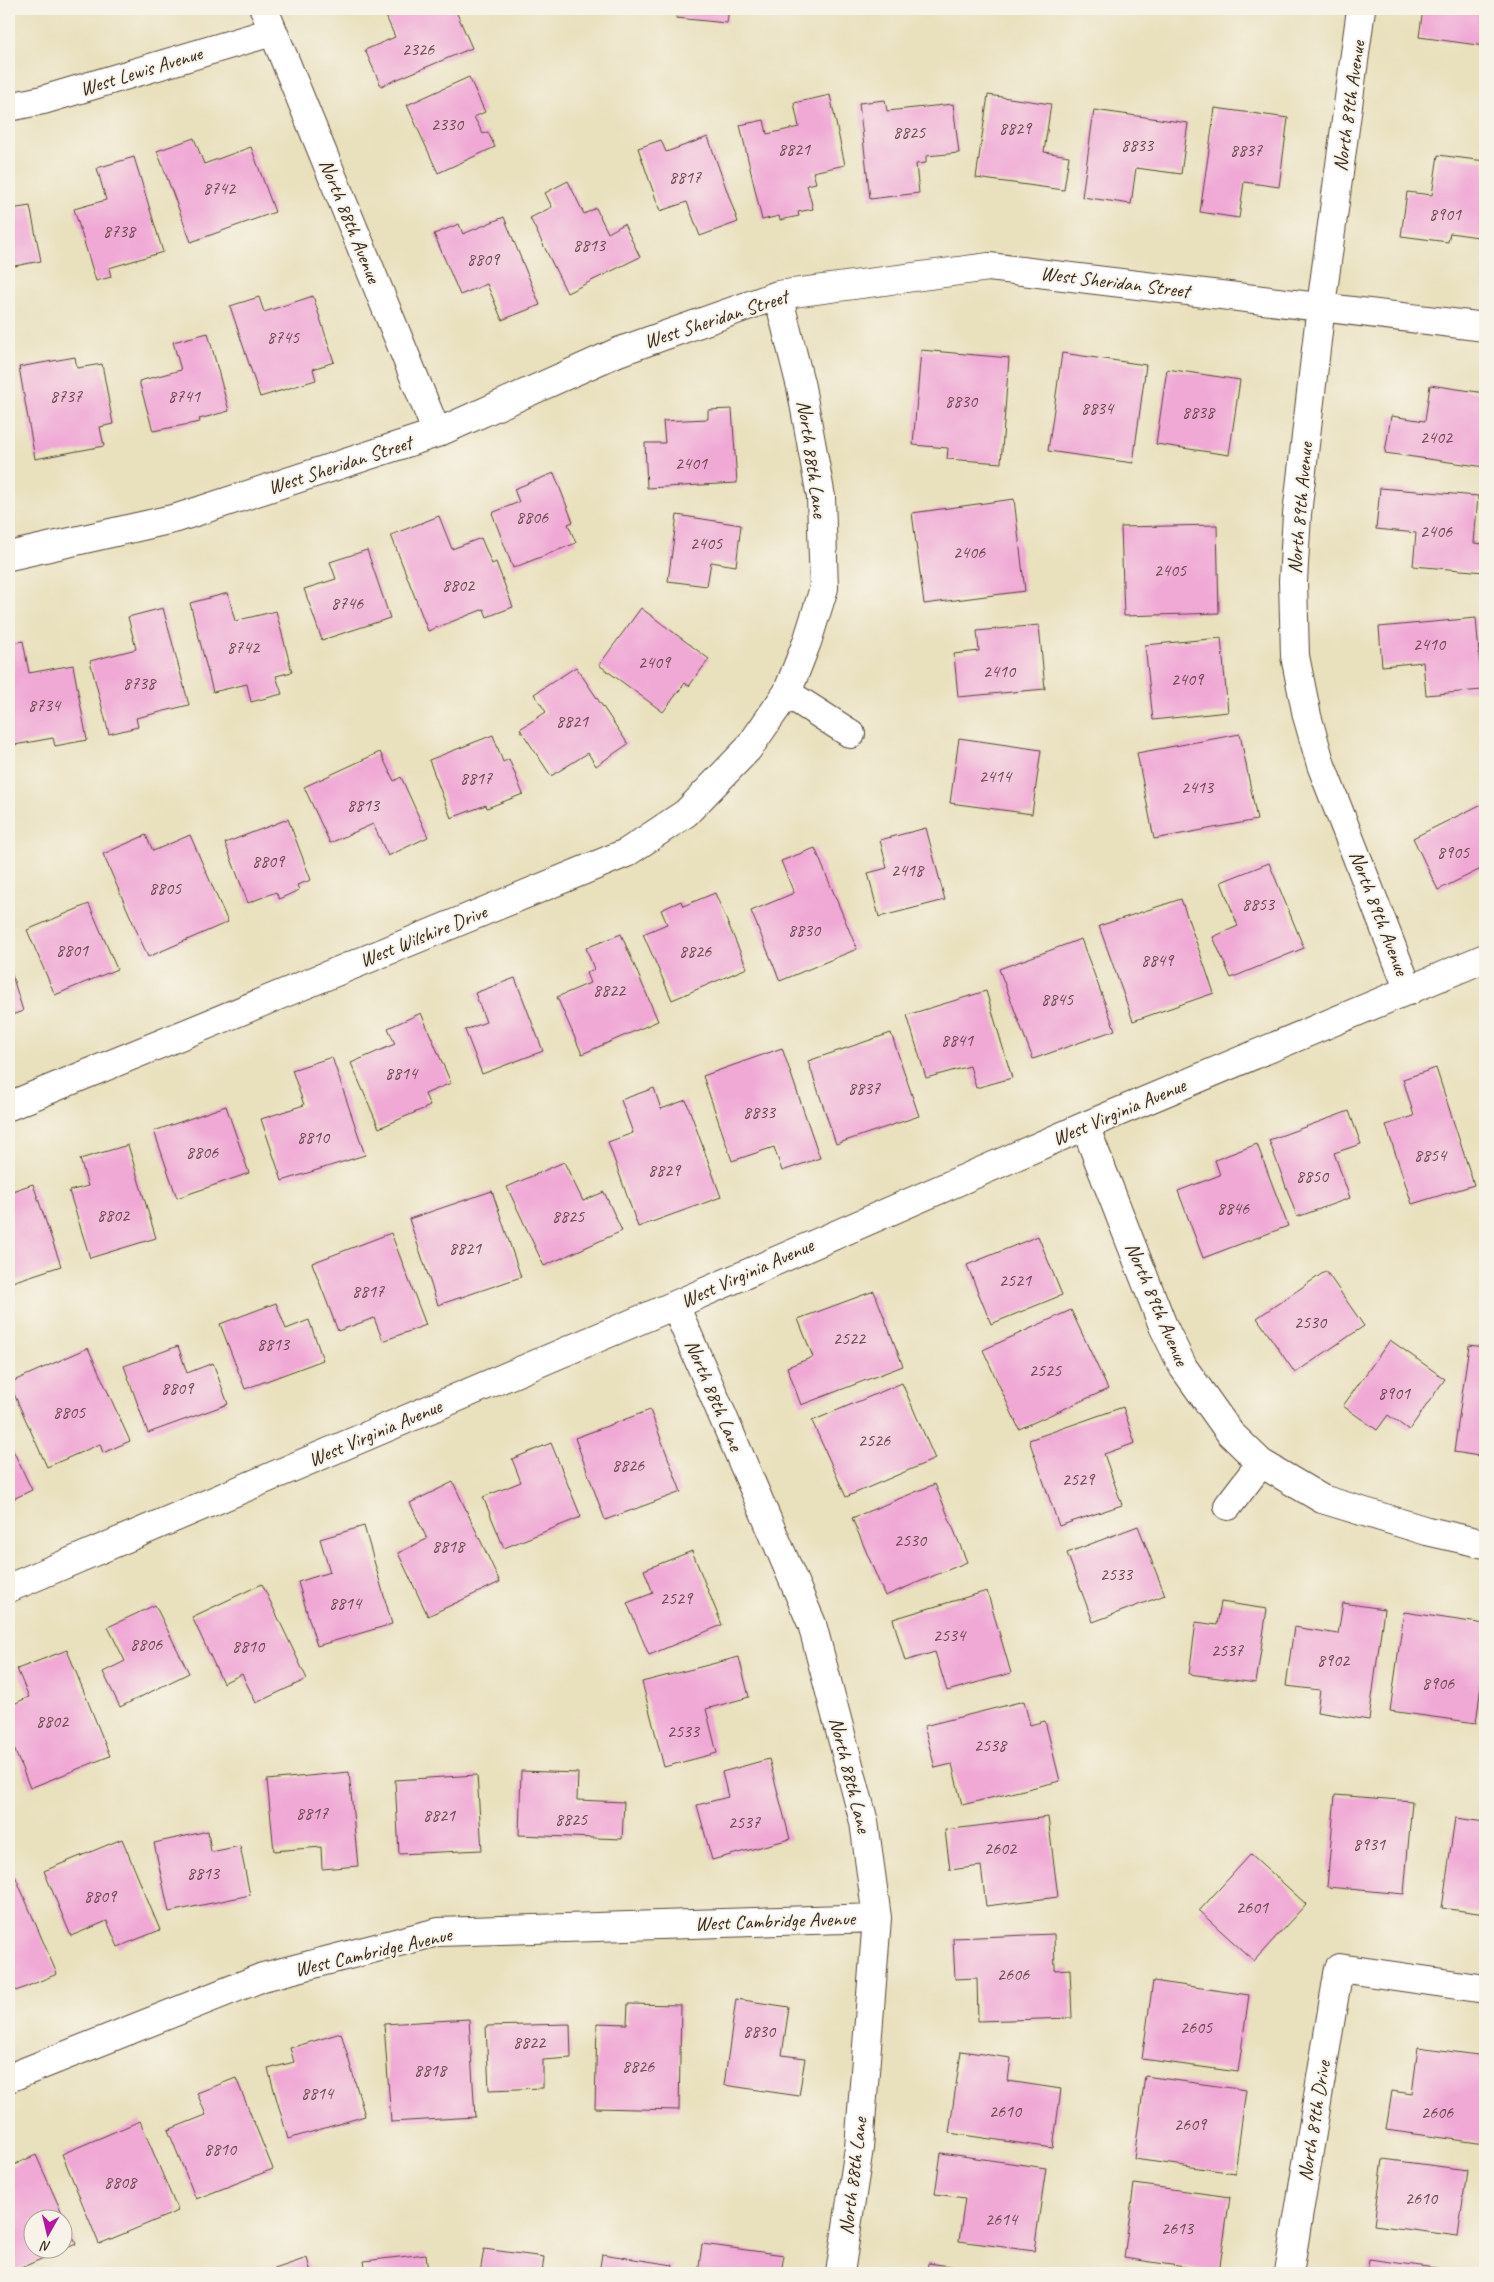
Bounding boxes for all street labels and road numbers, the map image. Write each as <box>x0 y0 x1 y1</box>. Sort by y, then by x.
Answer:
street label: North 89th Avenue <box>1327 38 1371 173</box>
street label: West Lewis Avenue <box>77 40 206 101</box>
street label: North 88th Avenue <box>314 155 387 288</box>
street label: West Sheridan Street <box>1039 260 1194 304</box>
street label: West Sheridan Street <box>641 283 794 354</box>
street label: North 88th Lane <box>791 399 833 521</box>
street label: West Sheridan Street <box>265 429 418 500</box>
street label: North 89th Avenue <box>1282 440 1318 575</box>
street label: North 89th Avenue <box>1344 847 1415 980</box>
street label: West Wilshire Drive <box>356 899 492 973</box>
street label: West Virginia Avenue <box>1049 1072 1191 1151</box>
street label: West Virginia Avenue <box>677 1232 819 1313</box>
street label: North 89th Avenue <box>1120 1239 1195 1371</box>
street label: North 88th Lane <box>679 1336 749 1456</box>
street label: West Virginia Avenue <box>305 1393 447 1472</box>
street label: North 88th Lane <box>824 1715 877 1837</box>
street label: West Cambridge Avenue <box>694 1906 857 1936</box>
street label: West Cambridge Avenue <box>292 1921 455 1982</box>
street label: North 89th Drive <box>1292 2058 1336 2183</box>
street label: North 88th Lane <box>833 2114 873 2236</box>

